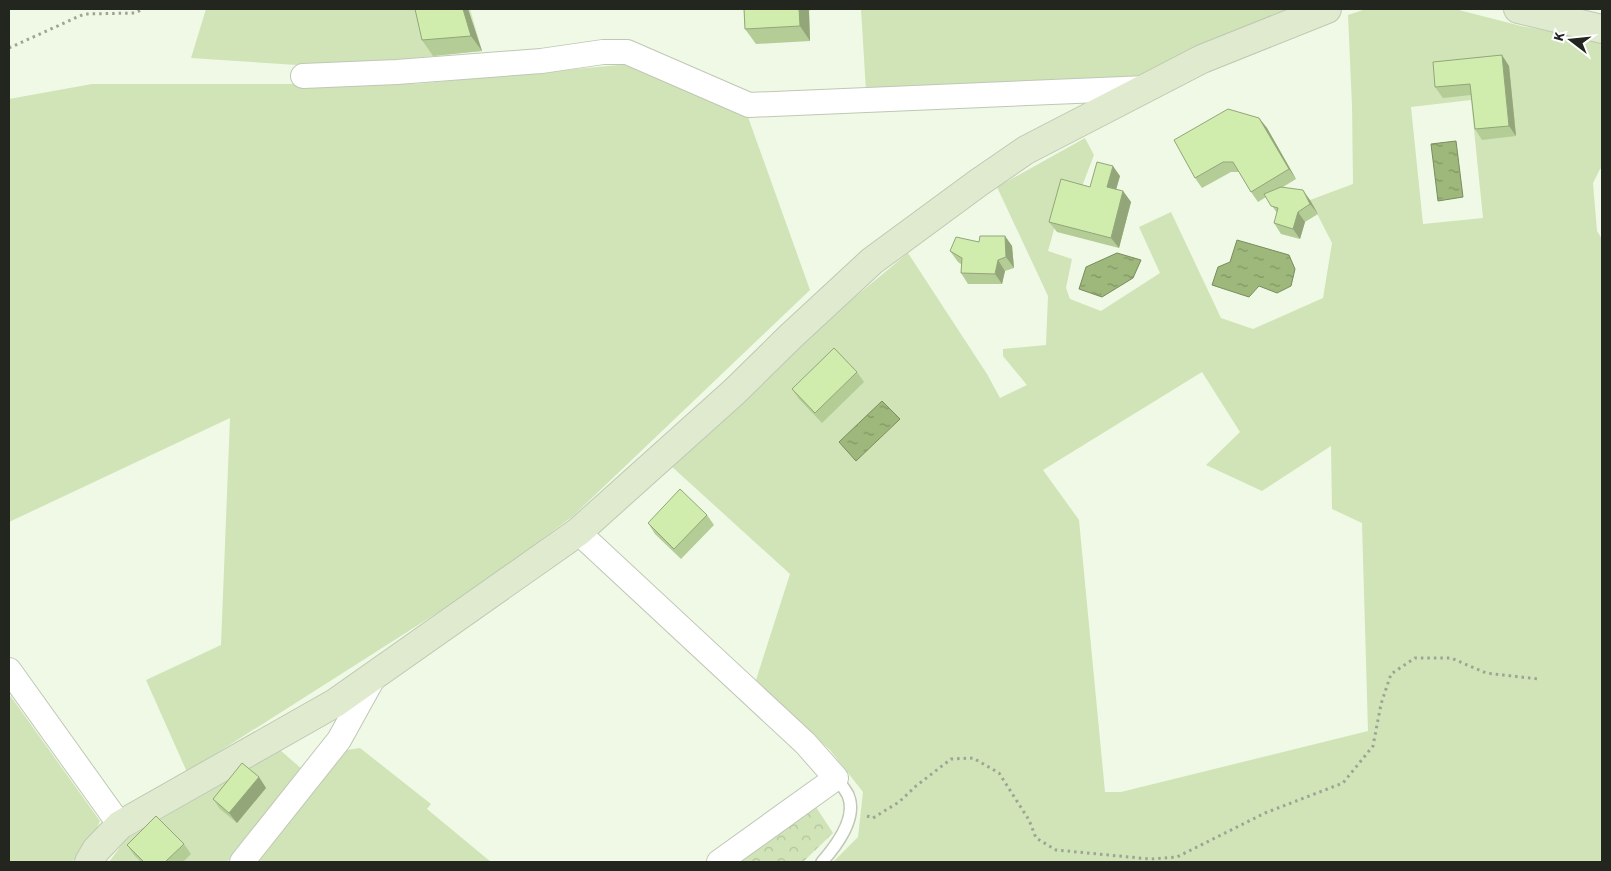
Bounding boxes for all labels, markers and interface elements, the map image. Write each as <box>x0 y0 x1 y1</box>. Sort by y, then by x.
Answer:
north arrow <box>1546 15 1596 65</box>
text: K <box>1549 29 1570 44</box>

